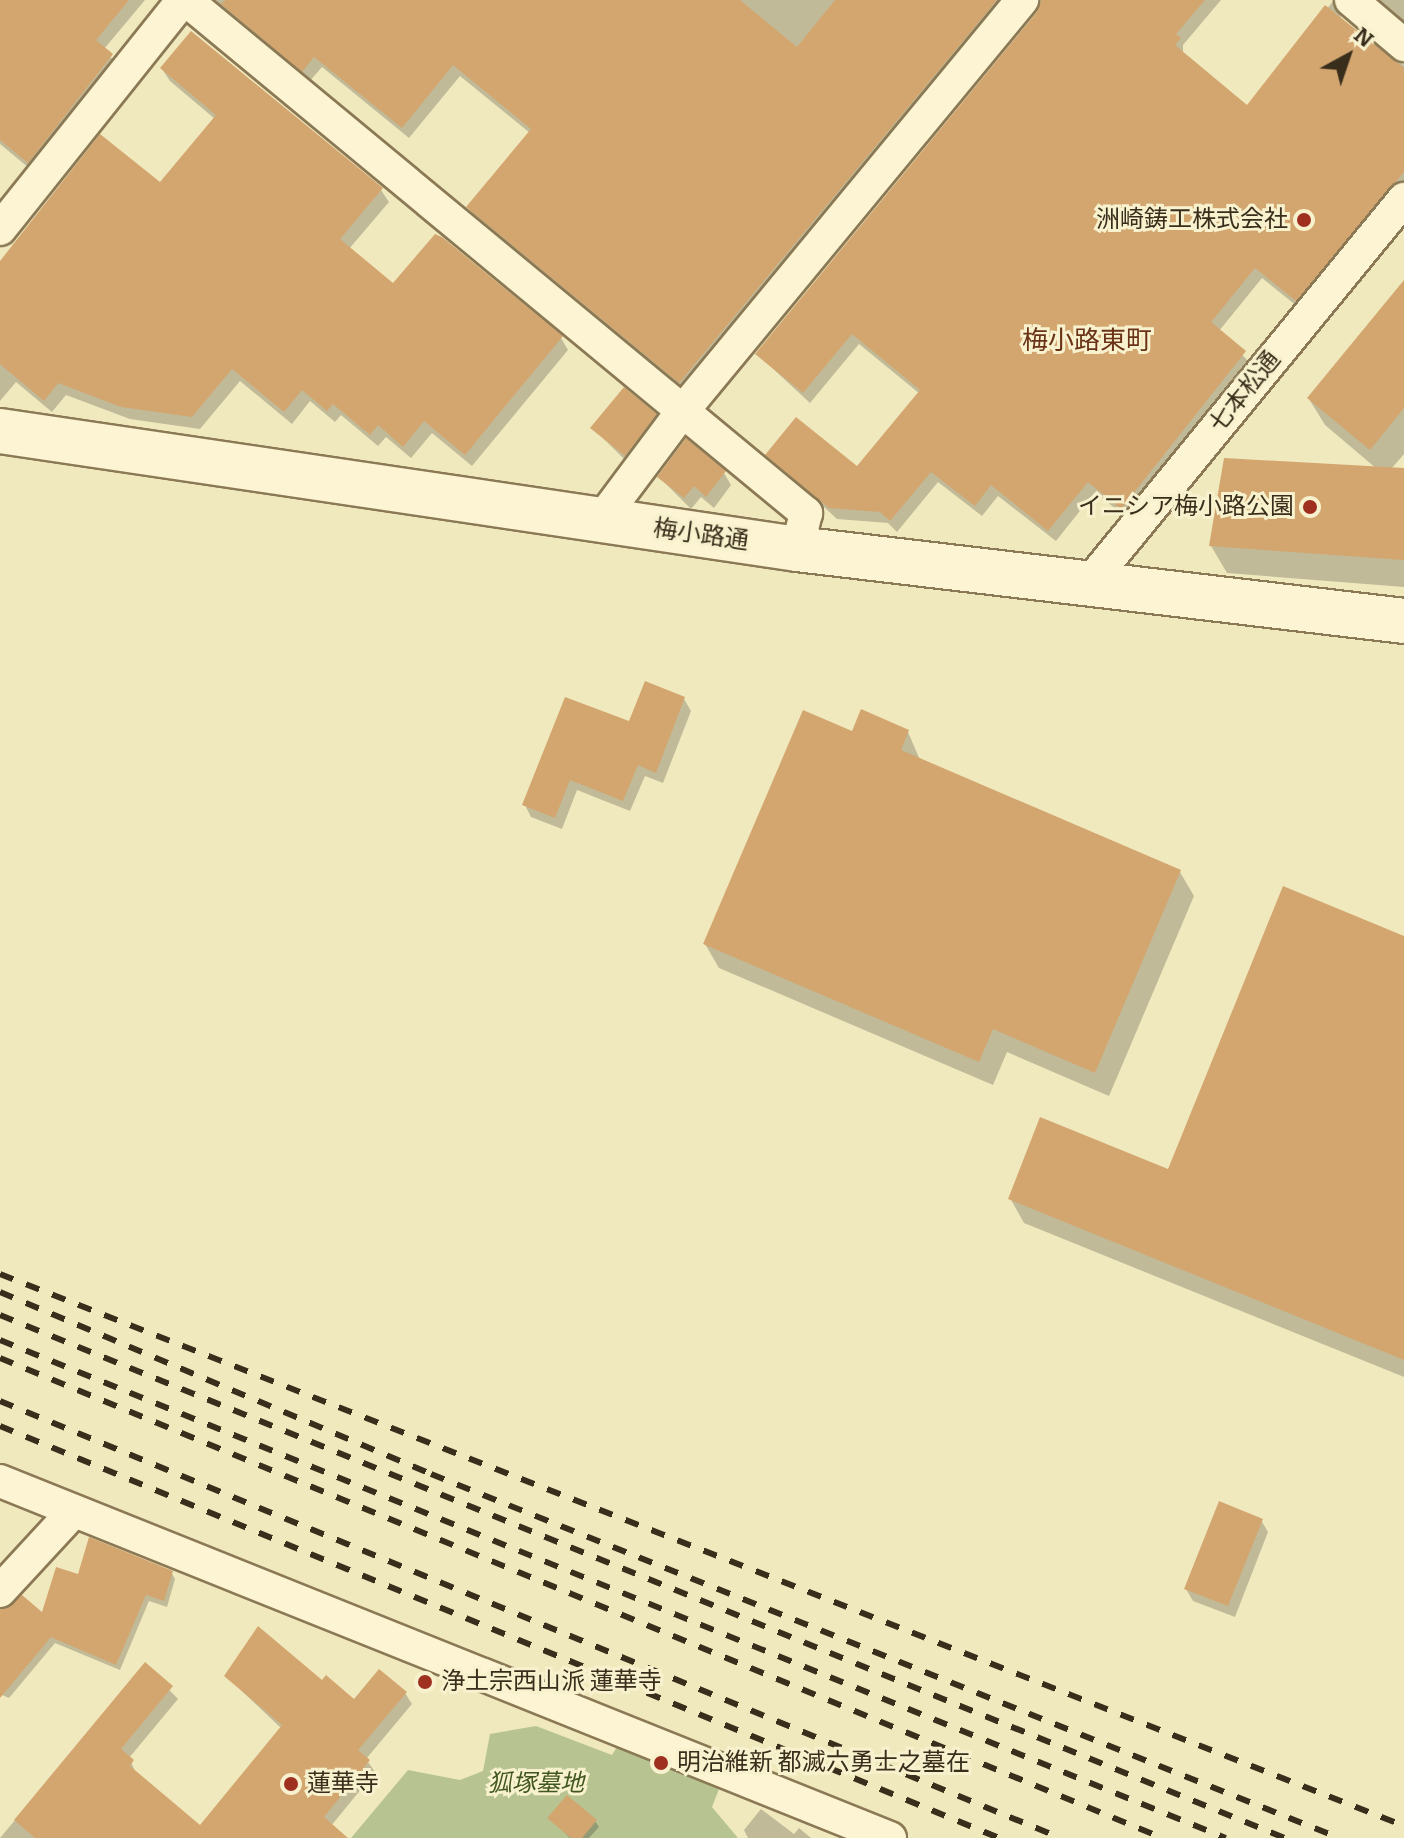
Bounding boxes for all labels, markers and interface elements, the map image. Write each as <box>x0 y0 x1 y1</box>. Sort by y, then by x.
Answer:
north arrow <box>1308 16 1388 96</box>
text: N <box>1349 21 1379 53</box>
place label: 洲崎鋳工株式会社 <box>1096 206 1288 234</box>
marker: 洲崎鋳工株式会社 <box>1295 211 1313 229</box>
district label: 梅小路東町 <box>1022 325 1152 357</box>
street label: 七本松通 <box>1204 346 1286 438</box>
place label: イニシア梅小路公園 <box>1078 493 1294 521</box>
marker: イニシア梅小路公園 <box>1301 498 1319 516</box>
street label: 梅小路通 <box>651 514 751 556</box>
place label: 浄土宗西山派 蓮華寺 <box>441 1668 662 1696</box>
marker: 浄土宗西山派 蓮華寺 <box>416 1673 434 1691</box>
place label: 明治維新 都滅六勇士之墓在 <box>677 1749 970 1777</box>
marker: 明治維新 都滅六勇士之墓在 <box>652 1754 670 1772</box>
place label: 蓮華寺 <box>307 1770 379 1798</box>
park label: 狐塚墓地 <box>488 1770 584 1798</box>
marker: 蓮華寺 <box>282 1775 300 1793</box>

